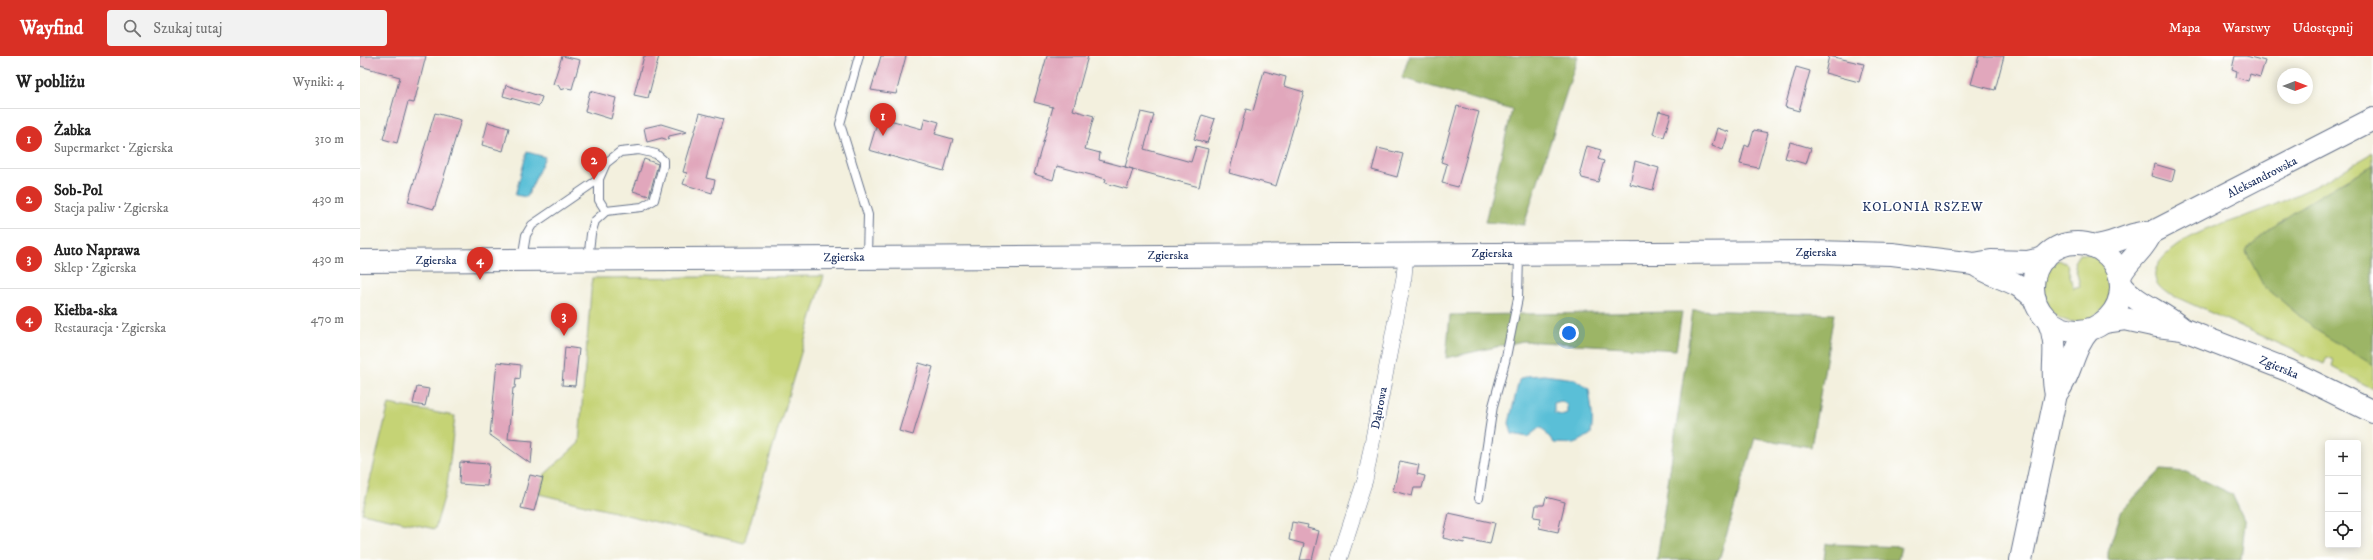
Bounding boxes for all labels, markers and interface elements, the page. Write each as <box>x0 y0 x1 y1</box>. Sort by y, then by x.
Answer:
search box <box>107 10 387 46</box>
text: Wayfind <box>20 17 83 40</box>
icon: search <box>121 17 143 39</box>
text: Szukaj tutaj <box>153 19 222 38</box>
text: Mapa <box>2169 19 2201 37</box>
text: Warstwy <box>2223 19 2270 37</box>
text: Udostępnij <box>2292 19 2353 37</box>
north arrow <box>2277 68 2313 104</box>
text: W pobliżu <box>16 71 85 93</box>
text: Wyniki: 4 <box>293 74 344 90</box>
pin: 1 <box>870 103 896 136</box>
text: Żabka <box>54 121 91 140</box>
text: 1 <box>27 131 31 147</box>
text: 310 m <box>315 131 344 147</box>
text: Supermarket · Zgierska <box>54 140 173 156</box>
pin: 2 <box>581 147 607 180</box>
street label: Aleksandrowska <box>2225 153 2300 201</box>
text: Sob-Pol <box>54 181 102 200</box>
text: 2 <box>26 191 32 207</box>
text: 430 m <box>312 191 344 207</box>
district label: KOLONIA RSZEW <box>1862 199 1984 215</box>
text: Stacja paliw · Zgierska <box>54 200 168 216</box>
text: Auto Naprawa <box>54 241 140 260</box>
street label: Zgierska <box>1795 245 1837 260</box>
street label: Zgierska <box>1471 246 1513 261</box>
pin: 4 <box>467 247 493 280</box>
street label: Zgierska <box>1147 248 1189 263</box>
street label: Zgierska <box>823 250 866 265</box>
text: 3 <box>27 251 31 267</box>
text: 430 m <box>312 251 344 267</box>
street label: Zgierska <box>415 253 457 268</box>
text: Sklep · Zgierska <box>54 260 136 276</box>
text: Kiełba-ska <box>54 301 117 320</box>
pin: 3 <box>551 303 577 336</box>
text: 4 <box>25 311 33 327</box>
text: 470 m <box>311 311 344 327</box>
text: Restauracja · Zgierska <box>54 320 166 336</box>
your location <box>1559 323 1579 343</box>
street label: Zgierska <box>2257 353 2301 383</box>
street label: Dąbrowa <box>1368 385 1391 430</box>
map controls <box>2325 440 2361 548</box>
button: + <box>2325 440 2361 476</box>
button: − <box>2325 476 2361 512</box>
button: locate <box>2325 512 2361 548</box>

